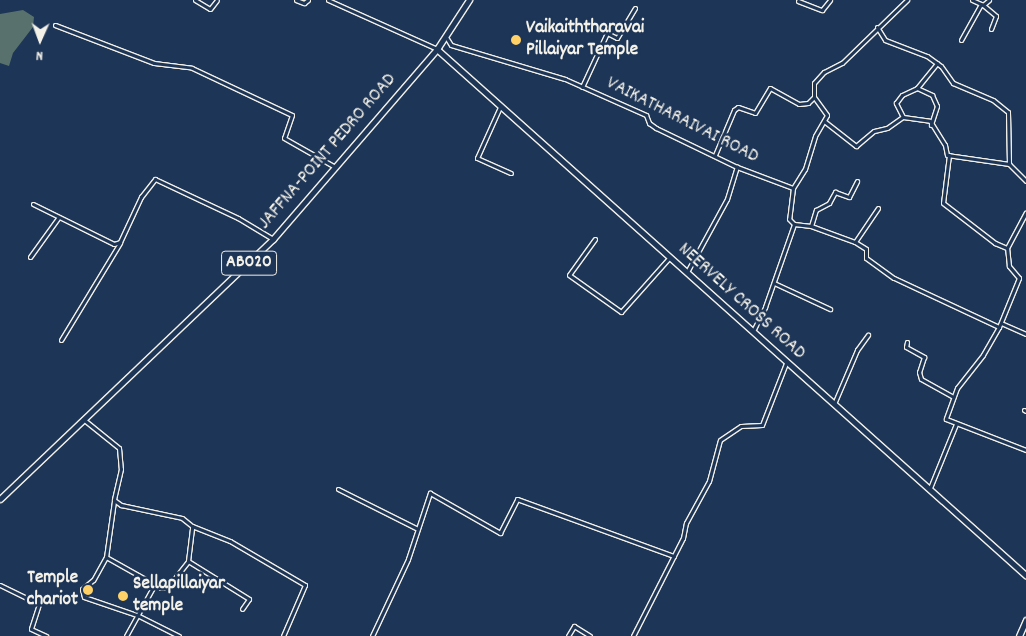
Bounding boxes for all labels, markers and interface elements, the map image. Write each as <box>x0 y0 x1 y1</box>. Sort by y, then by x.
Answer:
north arrow <box>15 15 65 65</box>
place label: Vaikaiththaravai Pillaiyar Temple <box>526 18 644 62</box>
marker: Vaikaiththaravai Pillaiyar Temple <box>510 34 522 46</box>
text: N <box>36 45 43 65</box>
street label: JAFFNA-POINT PEDRO ROAD <box>254 69 402 235</box>
street label: VAIKATHARAIVAI ROAD <box>602 73 762 169</box>
street label: NEERVELY CROSS ROAD <box>673 239 809 365</box>
road number: AB020 <box>220 248 278 278</box>
place label: Temple chariot <box>27 568 78 612</box>
place label: Sellapillaiyar temple <box>133 574 225 618</box>
marker: Temple chariot <box>82 584 94 596</box>
marker: Sellapillaiyar temple <box>117 590 129 602</box>

